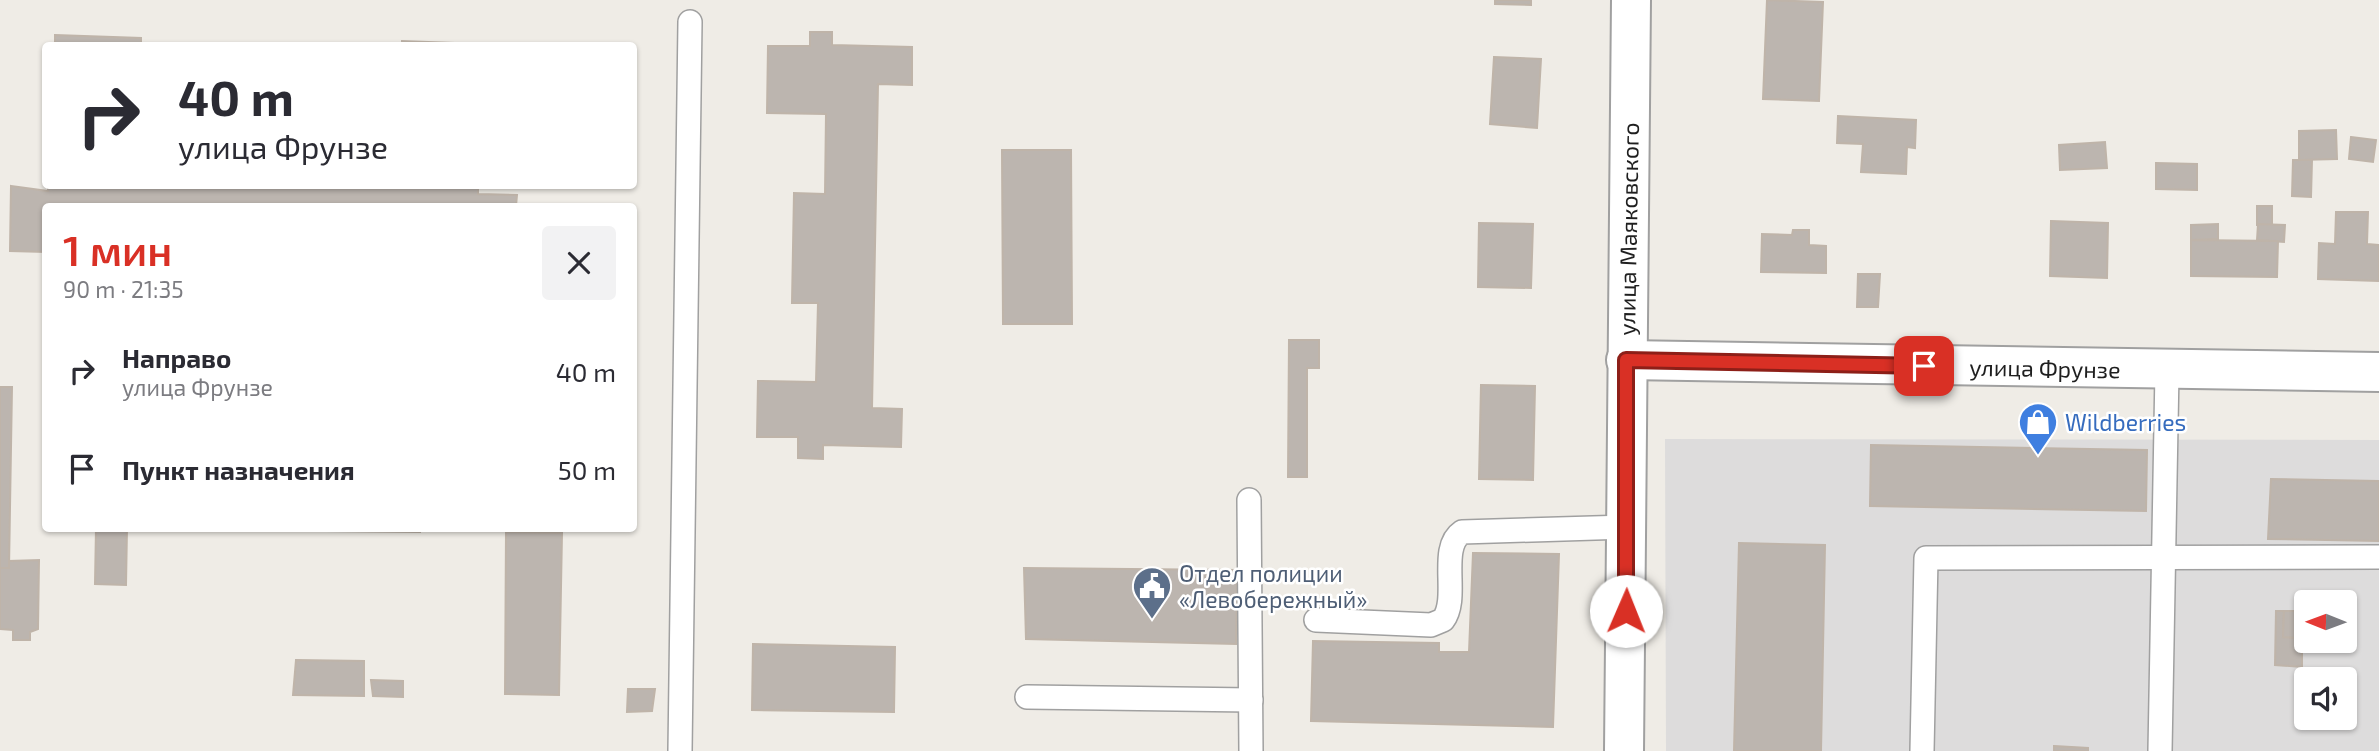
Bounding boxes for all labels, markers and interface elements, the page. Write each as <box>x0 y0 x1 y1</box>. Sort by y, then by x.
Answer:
text: 40 m <box>178 67 294 126</box>
icon: right <box>63 70 154 161</box>
street label: улица Маяковского <box>1612 122 1645 336</box>
text: улица Фрунзе <box>178 127 388 165</box>
text: 1 мин <box>63 224 172 274</box>
button: close <box>542 226 616 300</box>
text: 90 m · 21:35 <box>63 275 184 303</box>
pin <box>1894 336 1954 396</box>
text: Направо <box>122 342 231 373</box>
icon: arrive <box>1905 347 1943 385</box>
icon: right <box>63 352 101 390</box>
street label: улица Фрунзе <box>1969 353 2121 384</box>
text: 40 m <box>556 356 616 387</box>
text: улица Фрунзе <box>122 373 273 401</box>
shop icon: Wildberries <box>2017 401 2059 456</box>
place label: Wildberries <box>2065 408 2186 436</box>
icon: arrive <box>63 450 101 488</box>
text: Пункт назначения <box>122 454 355 485</box>
text: 50 m <box>558 454 616 485</box>
place label: Отдел полиции «Левобережный» <box>1179 559 1367 613</box>
public building icon: Отдел полиции «Левобережный» <box>1131 565 1173 620</box>
position arrow <box>1589 574 1663 648</box>
north arrow <box>2294 590 2357 653</box>
map controls <box>2294 590 2357 730</box>
button: sound <box>2294 667 2357 730</box>

